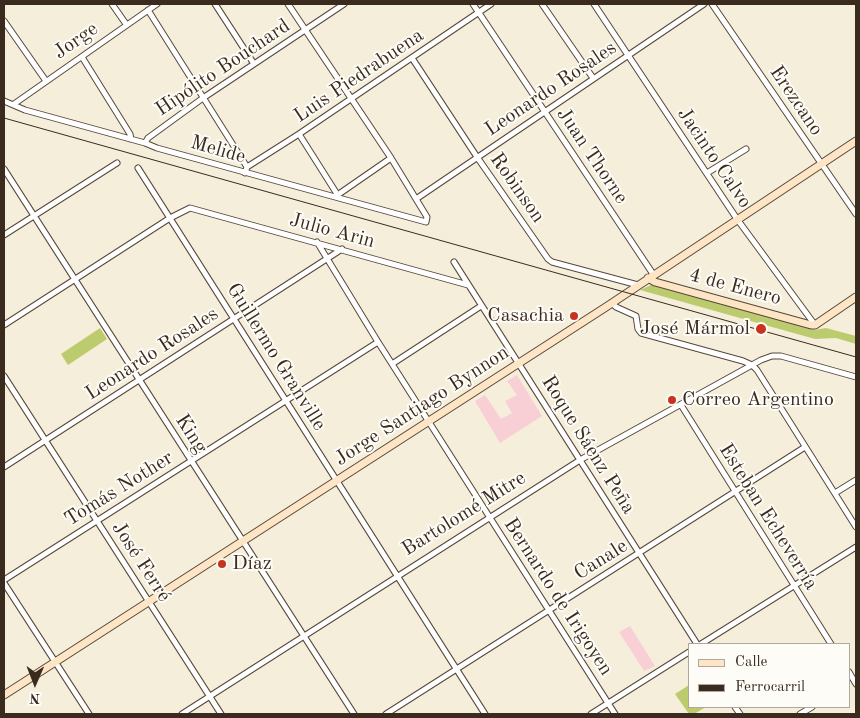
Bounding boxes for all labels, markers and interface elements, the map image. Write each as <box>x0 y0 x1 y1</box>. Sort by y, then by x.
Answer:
street label: Hipólito Bouchard <box>151 14 295 122</box>
street label: Jorge <box>49 17 103 65</box>
street label: Luis Piedrabuena <box>290 24 428 128</box>
street label: Leonardo Rosales <box>481 36 621 142</box>
street label: Erezcano <box>764 61 828 141</box>
street label: Juan Thorne <box>551 103 633 209</box>
street label: Jacinto Calvo <box>672 103 756 213</box>
street label: Melide <box>188 131 248 169</box>
street label: Robinson <box>484 148 550 228</box>
street label: Julio Arin <box>287 208 377 254</box>
street label: 4 de Enero <box>686 263 784 311</box>
street label: Guillermo Granville <box>221 279 331 435</box>
street label: Leonardo Rosales <box>81 302 223 406</box>
place label: Casachia <box>487 304 564 328</box>
marker: Casachia <box>568 310 580 322</box>
place label: José Mármol <box>640 317 750 341</box>
marker: José Mármol <box>754 322 768 336</box>
street label: Jorge Santiago Bynnon <box>330 341 514 471</box>
street label: Roque Sáenz Peña <box>536 371 640 519</box>
place label: Correo Argentino <box>682 388 834 412</box>
marker: Correo Argentino <box>666 394 678 406</box>
street label: King <box>169 410 213 458</box>
street label: Esteban Echeverría <box>713 439 823 595</box>
street label: Tomás Nother <box>60 446 178 532</box>
street label: Bartolomé Mitre <box>398 466 530 562</box>
street label: Bernardo de Irigoyen <box>498 514 618 680</box>
street label: José Ferré <box>106 517 176 607</box>
street label: Canale <box>570 534 632 586</box>
place label: Díaz <box>232 552 272 576</box>
marker: Díaz <box>216 558 228 570</box>
legend <box>688 643 850 708</box>
text: Calle <box>735 655 767 670</box>
north arrow <box>10 658 60 708</box>
text: Ferrocarril <box>735 680 805 695</box>
text: N <box>29 691 40 705</box>

